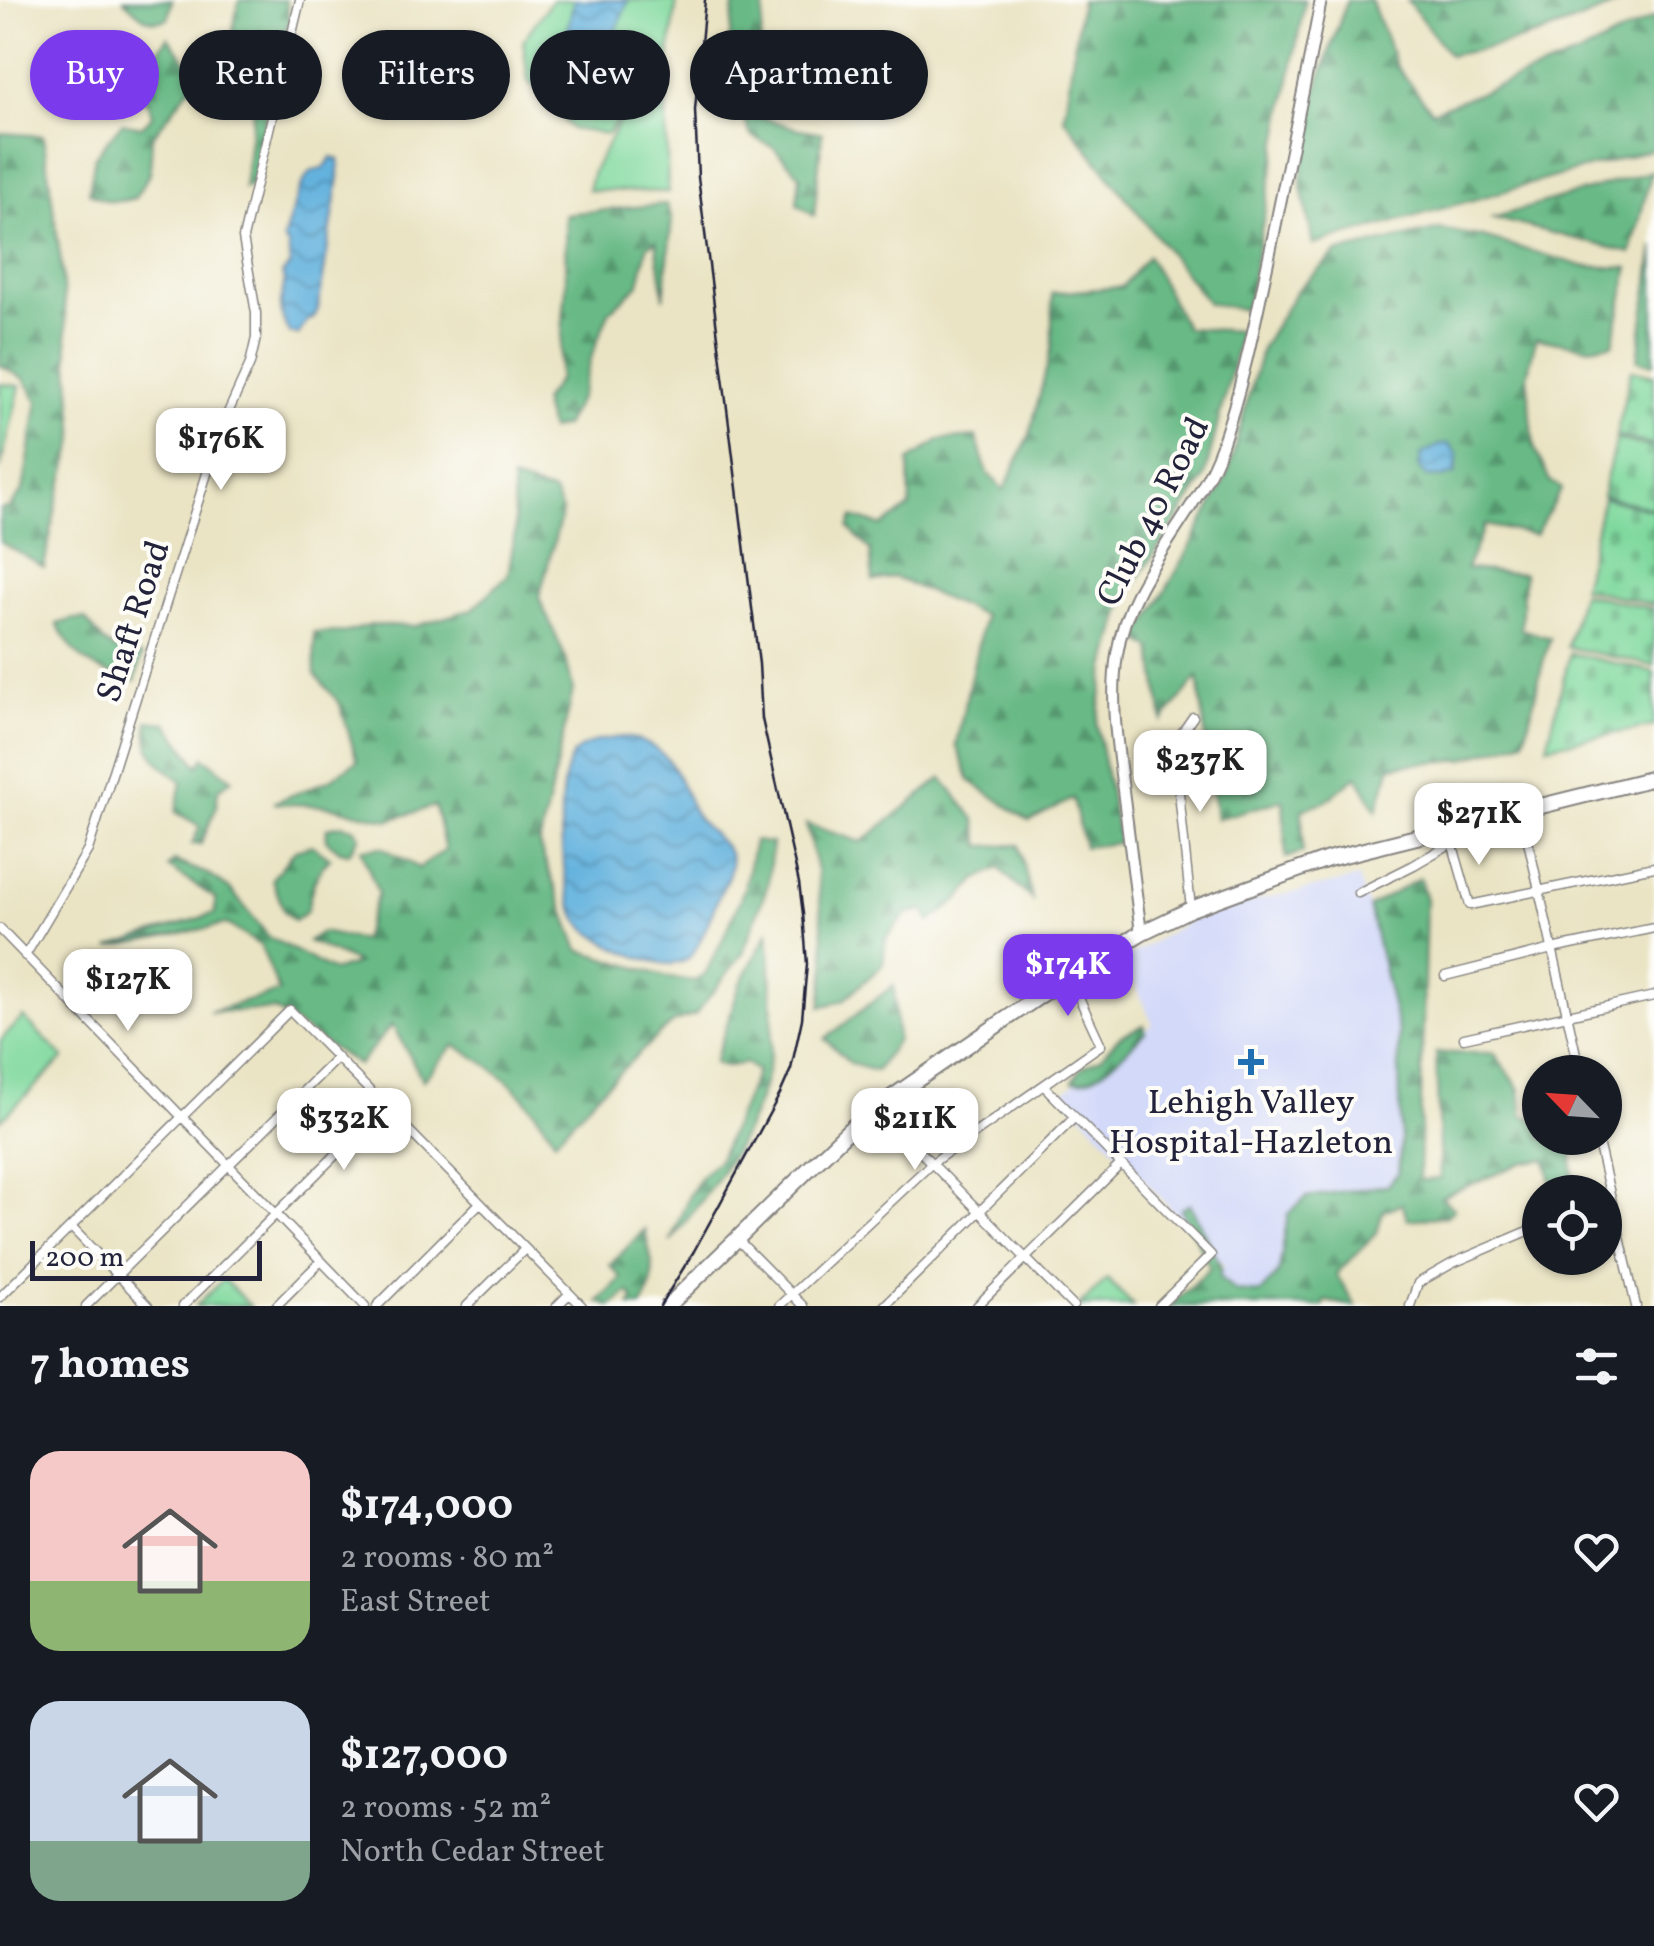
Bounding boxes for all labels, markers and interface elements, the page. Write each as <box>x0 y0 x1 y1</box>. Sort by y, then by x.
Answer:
chip: Buy <box>30 30 159 120</box>
chip: Rent <box>179 30 322 120</box>
chip: Filters <box>342 30 510 120</box>
chip: New <box>530 30 670 120</box>
chip: Apartment <box>690 30 928 120</box>
pin: $176K <box>151 408 291 493</box>
street label: Club 40 Road <box>1086 409 1223 615</box>
text: $176K <box>178 418 264 462</box>
street label: Shaft Road <box>86 535 184 709</box>
pin: $237K <box>1130 730 1270 815</box>
text: $237K <box>1156 740 1244 784</box>
pin: $271K <box>1409 783 1549 868</box>
text: $271K <box>1436 793 1522 837</box>
pin: $174K <box>998 934 1138 1019</box>
text: $174K <box>1025 944 1111 988</box>
pin: $127K <box>58 949 198 1034</box>
text: $127K <box>85 959 171 1003</box>
marker: Lehigh Valley Hospital-Hazleton <box>1238 1049 1264 1075</box>
north arrow <box>1522 1055 1622 1155</box>
map controls <box>1522 1055 1622 1275</box>
place label: Lehigh Valley Hospital-Hazleton <box>1109 1080 1393 1168</box>
pin: $332K <box>274 1088 414 1173</box>
pin: $211K <box>845 1088 985 1173</box>
text: $332K <box>299 1098 389 1142</box>
text: $211K <box>873 1098 957 1142</box>
button: locate <box>1522 1175 1622 1275</box>
scale bar <box>30 1236 262 1280</box>
text: 200 m <box>45 1239 124 1278</box>
text: 7 homes <box>30 1337 190 1396</box>
icon: filters <box>1569 1339 1624 1394</box>
text: $174,000 <box>340 1478 513 1537</box>
icon: home <box>110 1491 230 1611</box>
icon: heart <box>1569 1524 1624 1579</box>
text: 2 rooms · 80 m² <box>340 1537 554 1581</box>
text: East Street <box>340 1581 490 1625</box>
text: $127,000 <box>340 1728 508 1787</box>
icon: home <box>110 1741 230 1861</box>
icon: heart <box>1569 1774 1624 1829</box>
text: 2 rooms · 52 m² <box>340 1787 551 1831</box>
text: North Cedar Street <box>340 1831 605 1875</box>

